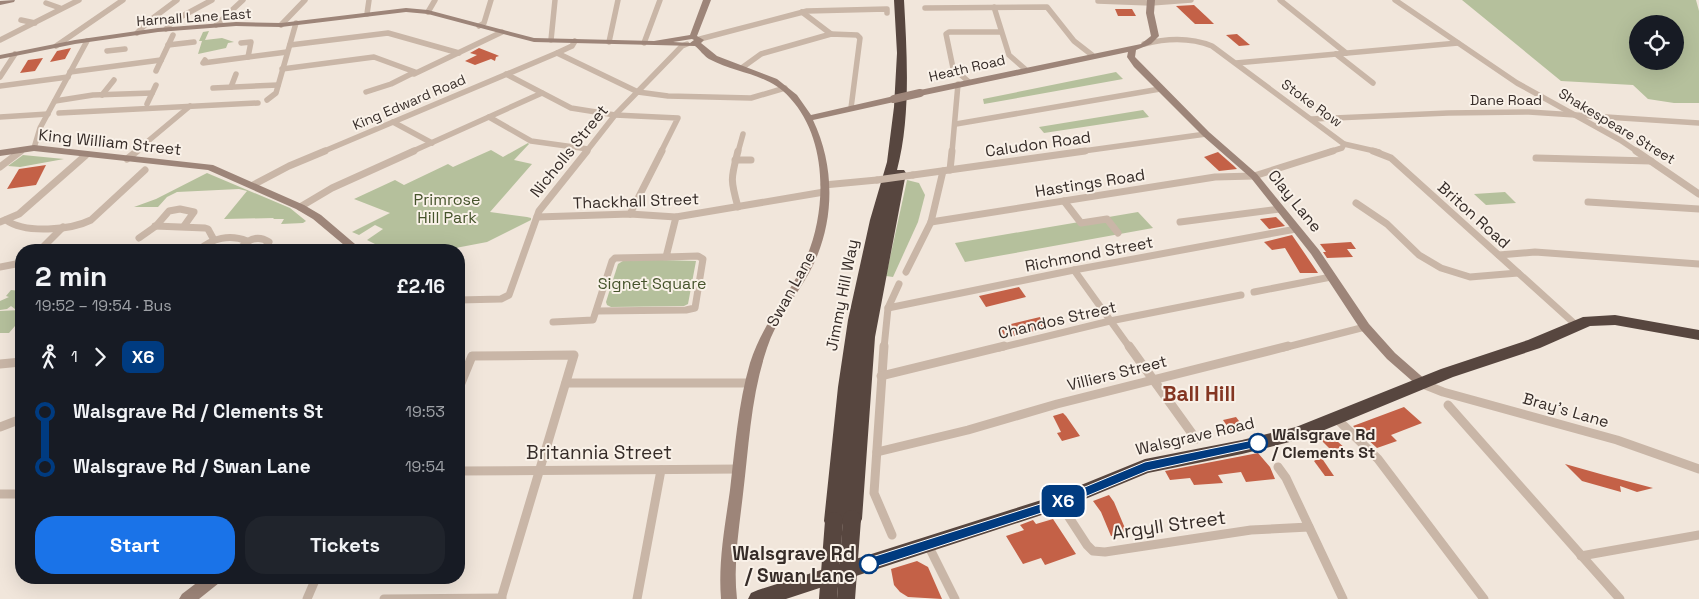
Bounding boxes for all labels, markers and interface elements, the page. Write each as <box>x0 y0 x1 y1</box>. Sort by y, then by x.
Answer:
street label: Harnall Lane East <box>136 4 252 30</box>
map controls <box>1629 15 1684 70</box>
button: locate <box>1629 15 1684 70</box>
street label: Heath Road <box>927 50 1007 86</box>
street label: King Edward Road <box>350 70 468 134</box>
street label: Stoke Row <box>1278 75 1346 131</box>
street label: Shakespeare Street <box>1555 84 1679 168</box>
street label: Dane Road <box>1470 91 1542 109</box>
street label: Nicholls Street <box>525 100 613 202</box>
street label: King William Street <box>38 124 182 160</box>
street label: Caludon Road <box>984 126 1092 162</box>
street label: Hastings Road <box>1034 164 1146 202</box>
street label: Clay Lane <box>1263 166 1327 236</box>
street label: Briton Road <box>1433 177 1515 253</box>
street label: Thackhall Street <box>573 188 699 214</box>
park label: Primrose Hill Park <box>414 189 480 228</box>
street label: Richmond Street <box>1023 231 1155 277</box>
street label: Jimmy Hill Way <box>821 237 863 353</box>
street label: Swan Lane <box>762 248 820 330</box>
text: 2 min <box>35 258 107 294</box>
park label: Signet Square <box>598 273 706 294</box>
text: £2.16 <box>397 274 445 299</box>
text: 19:52 – 19:54 · Bus <box>35 295 172 316</box>
street label: Chandos Street <box>996 296 1118 344</box>
icon: walk <box>35 343 63 371</box>
icon: forward <box>86 343 114 371</box>
text: X6 <box>132 345 154 368</box>
text: 1 <box>71 346 78 367</box>
street label: Villiers Street <box>1065 350 1169 396</box>
district label: Ball Hill <box>1162 380 1236 407</box>
street label: Bray's Lane <box>1520 388 1612 432</box>
text: Walsgrave Rd / Clements St <box>73 399 323 424</box>
text: 19:53 <box>405 401 445 422</box>
street label: Walsgrave Road <box>1134 412 1256 460</box>
place label: Walsgrave Rd / Clements St <box>1271 424 1375 463</box>
marker: Walsgrave Rd / Clements St <box>1248 433 1268 453</box>
street label: Britannia Street <box>526 440 672 465</box>
text: Walsgrave Rd / Swan Lane <box>73 454 311 479</box>
text: 19:54 <box>405 456 445 477</box>
line badge: X6 <box>1040 485 1086 517</box>
text: X6 <box>1052 489 1074 512</box>
street label: Argyll Street <box>1110 505 1228 545</box>
button: Start <box>35 516 235 574</box>
button: Tickets <box>245 516 445 574</box>
place label: Walsgrave Rd / Swan Lane <box>732 541 855 588</box>
marker: Walsgrave Rd / Swan Lane <box>859 554 879 574</box>

